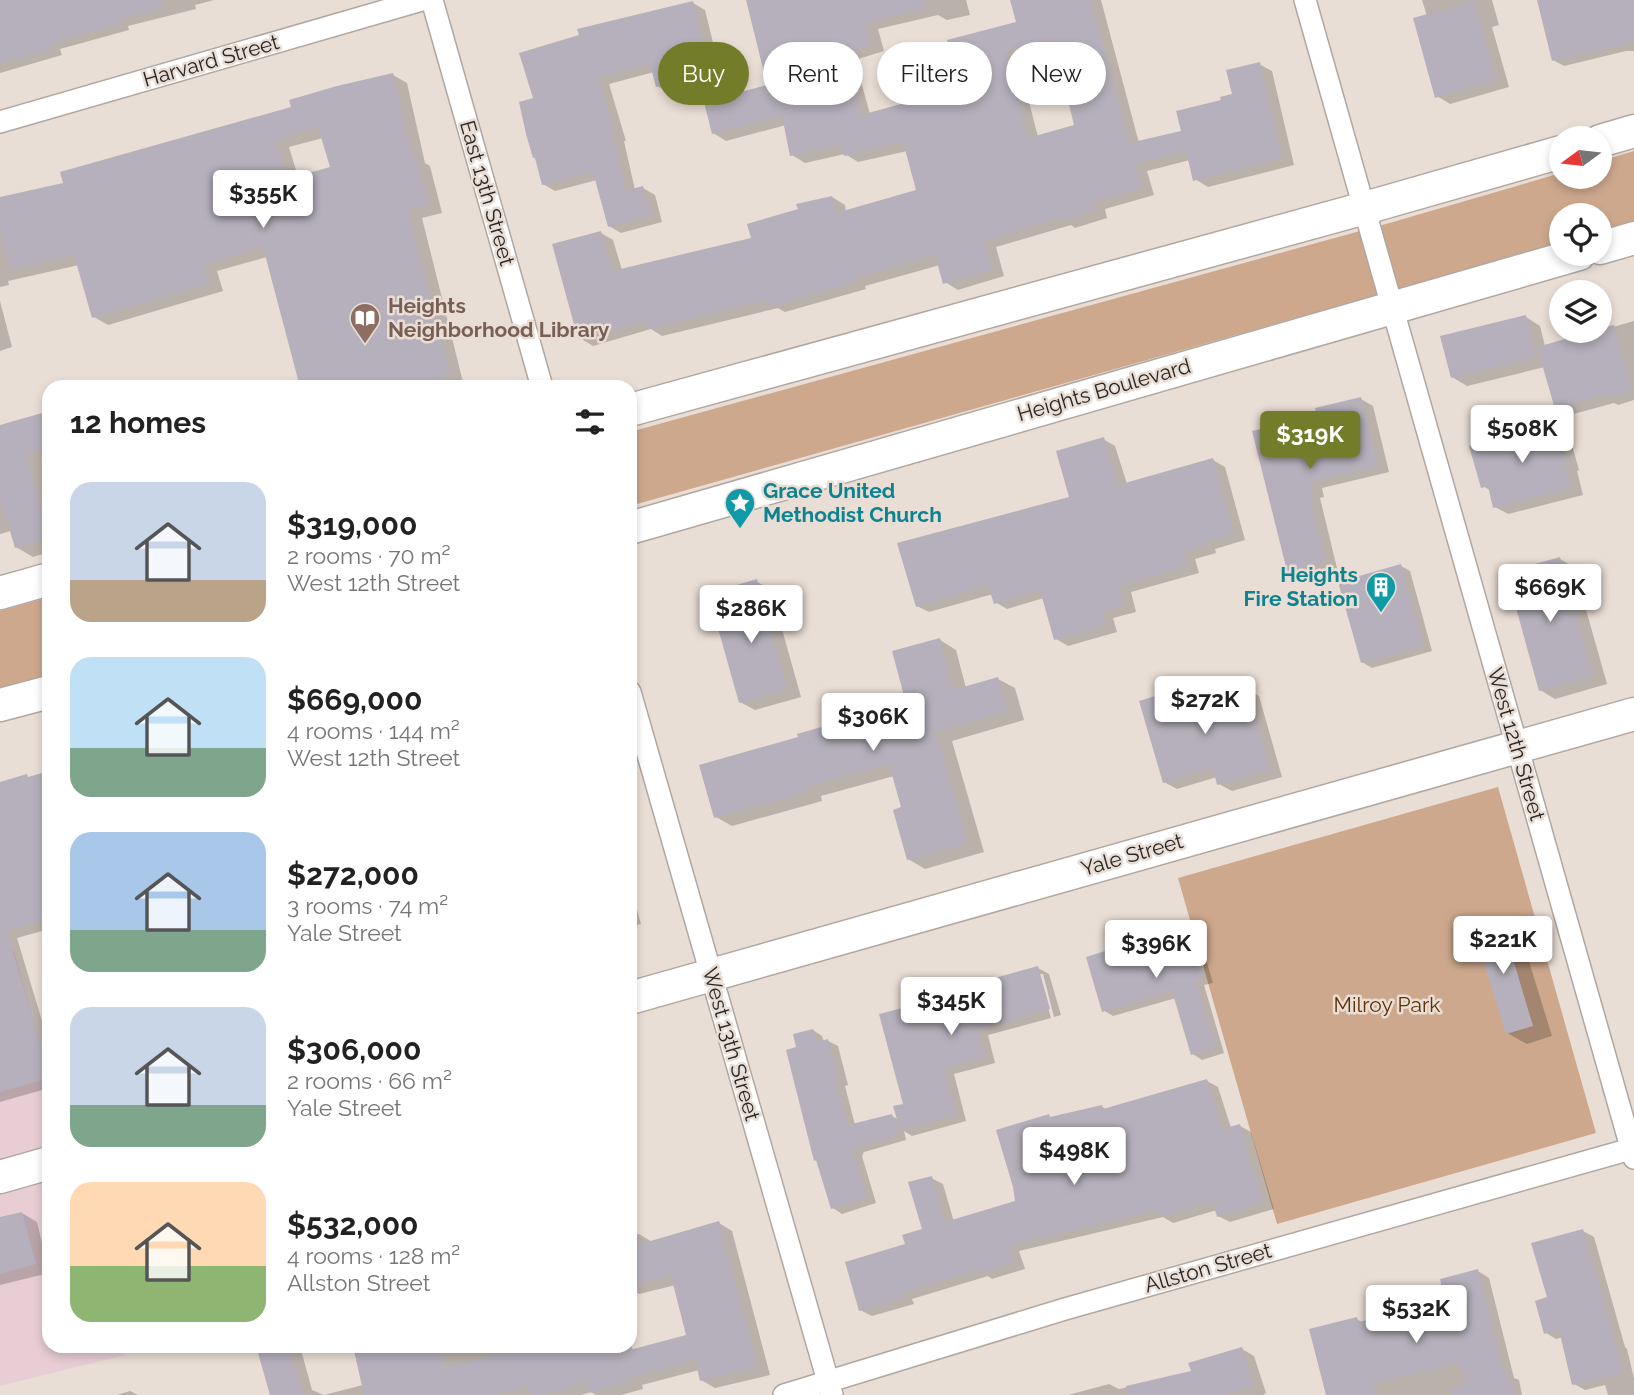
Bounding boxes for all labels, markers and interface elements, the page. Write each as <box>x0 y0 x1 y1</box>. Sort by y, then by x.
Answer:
street label: Harvard Street <box>140 29 282 92</box>
chip: Buy <box>658 42 749 105</box>
chip: Rent <box>763 42 863 105</box>
chip: Filters <box>877 42 992 105</box>
chip: New <box>1006 42 1106 105</box>
street label: East 13th Street <box>455 117 520 268</box>
north arrow <box>1549 126 1612 189</box>
map controls <box>1549 126 1612 343</box>
pin: $355K <box>214 170 312 230</box>
text: $355K <box>229 179 297 206</box>
button: locate <box>1549 203 1612 266</box>
button: layers <box>1549 280 1612 343</box>
place label: Heights Neighborhood Library <box>388 293 610 342</box>
library icon: Heights Neighborhood Library <box>348 301 382 345</box>
street label: Heights Boulevard <box>1014 353 1193 426</box>
icon: filters <box>571 403 609 441</box>
text: 12 homes <box>70 405 206 440</box>
pin: $508K <box>1473 406 1571 465</box>
pin: $319K <box>1261 412 1359 471</box>
text: $508K <box>1487 414 1557 441</box>
text: $319K <box>1276 420 1344 447</box>
place label: Grace United Methodist Church <box>763 478 942 527</box>
place icon: Grace United Methodist Church <box>723 486 757 530</box>
text: $319,000 <box>287 507 417 542</box>
icon: home <box>126 510 210 594</box>
text: 2 rooms · 70 m² <box>287 542 450 569</box>
place label: Heights Fire Station <box>1244 562 1358 611</box>
pin: $669K <box>1501 564 1599 624</box>
text: West 12th Street <box>287 569 460 596</box>
building icon: Heights Fire Station <box>1364 570 1398 614</box>
text: $669K <box>1514 573 1586 600</box>
pin: $286K <box>702 586 800 645</box>
text: $286K <box>716 594 786 621</box>
street label: West 12th Street <box>1483 664 1550 823</box>
pin: $272K <box>1156 676 1254 736</box>
text: $669,000 <box>287 682 422 717</box>
icon: home <box>126 685 210 769</box>
text: $272K <box>1171 685 1239 712</box>
pin: $306K <box>824 694 922 753</box>
text: $306K <box>838 702 908 729</box>
text: 4 rooms · 144 m² <box>287 717 460 744</box>
text: West 12th Street <box>287 744 460 771</box>
street label: Yale Street <box>1078 828 1186 881</box>
text: $272,000 <box>287 857 419 892</box>
icon: home <box>126 860 210 944</box>
text: 3 rooms · 74 m² <box>287 892 448 919</box>
pin: $221K <box>1454 916 1552 976</box>
text: Yale Street <box>287 919 402 946</box>
pin: $396K <box>1107 920 1205 980</box>
text: $221K <box>1469 925 1537 952</box>
text: $396K <box>1121 929 1191 956</box>
street label: West 13th Street <box>698 964 765 1123</box>
pin: $345K <box>902 978 1000 1037</box>
text: $345K <box>917 986 985 1013</box>
park label: Milroy Park <box>1334 992 1440 1017</box>
text: $306,000 <box>287 1032 421 1067</box>
icon: home <box>126 1035 210 1119</box>
text: 2 rooms · 66 m² <box>287 1067 452 1094</box>
text: Yale Street <box>287 1094 402 1121</box>
pin: $498K <box>1025 1128 1123 1187</box>
text: $498K <box>1039 1136 1109 1163</box>
text: $532,000 <box>287 1207 419 1242</box>
icon: home <box>126 1210 210 1294</box>
street label: Allston Street <box>1141 1237 1274 1298</box>
text: 4 rooms · 128 m² <box>287 1242 460 1269</box>
text: Allston Street <box>287 1269 430 1296</box>
pin: $532K <box>1367 1286 1465 1345</box>
text: $532K <box>1382 1294 1450 1321</box>

